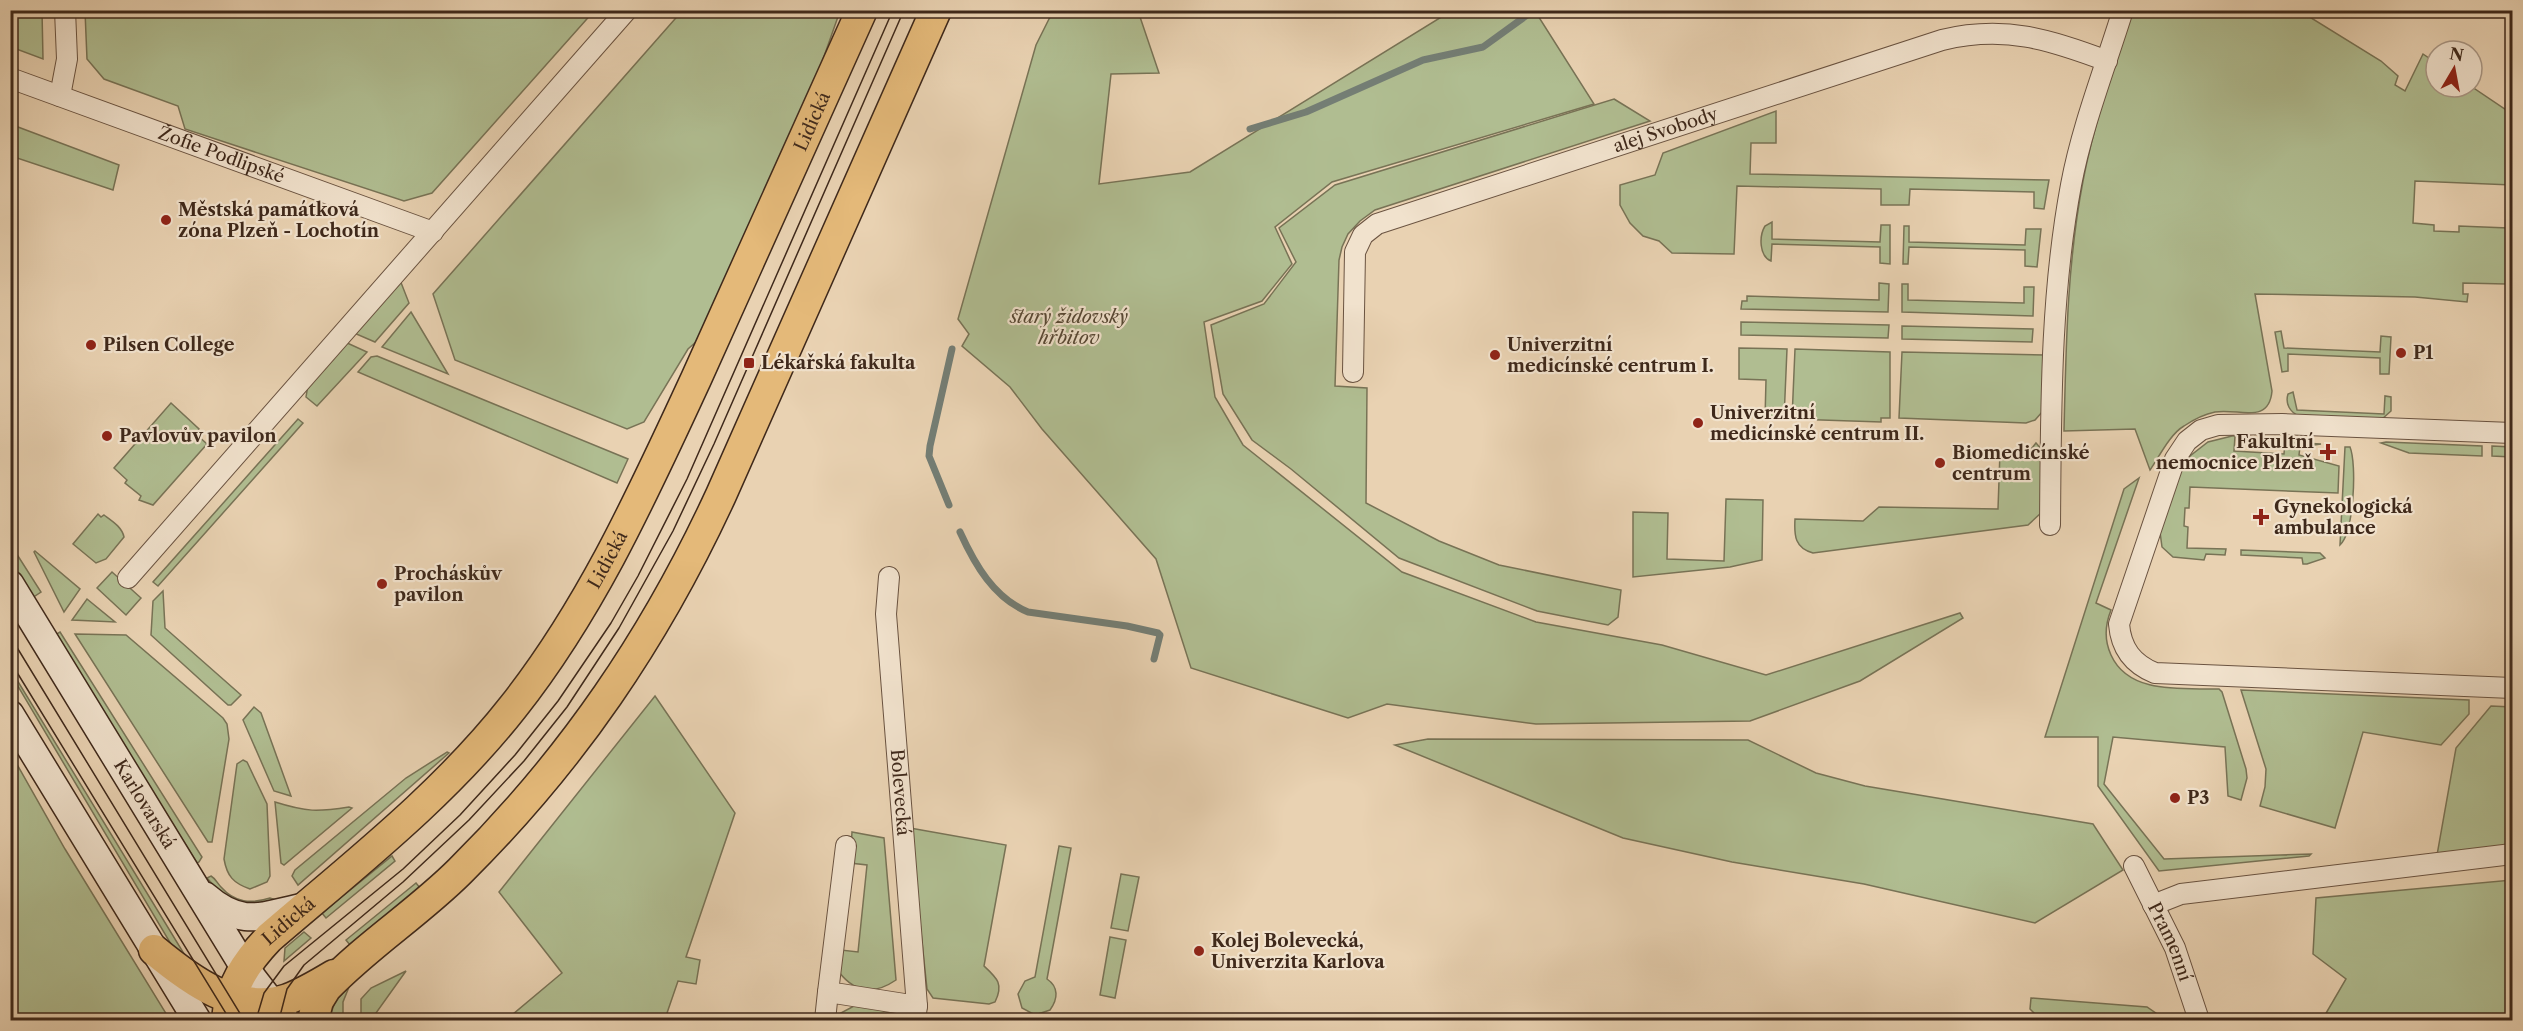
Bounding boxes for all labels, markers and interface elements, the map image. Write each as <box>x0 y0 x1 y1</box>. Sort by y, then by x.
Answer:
north arrow <box>2424 39 2484 99</box>
text: N <box>2448 43 2465 65</box>
street label: Lidická <box>790 88 835 155</box>
street label: alej Svobody <box>1610 102 1721 157</box>
street label: Žofie Podlipské <box>155 120 287 188</box>
place label: Městská památková zóna Plzeň - Lochotín <box>178 199 380 242</box>
marker: Městská památková zóna Plzeň - Lochotín <box>159 213 173 227</box>
park label: starý židovský hřbitov <box>1009 306 1128 349</box>
place label: Pilsen College <box>103 334 235 356</box>
place label: Univerzitní medicínské centrum I. <box>1507 334 1714 377</box>
marker: Pilsen College <box>84 338 98 352</box>
place label: P1 <box>2413 342 2433 364</box>
marker: P1 <box>2394 346 2408 360</box>
marker: Univerzitní medicínské centrum I. <box>1488 348 1502 362</box>
place label: Lékařská fakulta <box>761 352 916 374</box>
marker: Lékařská fakulta <box>742 356 756 370</box>
place label: Univerzitní medicínské centrum II. <box>1710 402 1924 445</box>
marker: Univerzitní medicínské centrum II. <box>1691 416 1705 430</box>
place label: Pavlovův pavilon <box>119 425 277 447</box>
marker: Pavlovův pavilon <box>100 429 114 443</box>
place label: Fakultní nemocnice Plzeň <box>2156 431 2315 474</box>
place label: Biomedicínské centrum <box>1952 442 2090 485</box>
marker: Fakultní nemocnice Plzeň <box>2319 443 2337 461</box>
marker: Biomedicínské centrum <box>1933 456 1947 470</box>
place label: Gynekologická ambulance <box>2274 496 2413 539</box>
marker: Gynekologická ambulance <box>2252 508 2270 526</box>
street label: Lidická <box>583 527 633 593</box>
place label: Procháskův pavilon <box>394 563 503 606</box>
marker: Procháskův pavilon <box>375 577 389 591</box>
street label: Bolevecká <box>886 748 915 837</box>
street label: Karlovarská <box>109 755 180 853</box>
place label: P3 <box>2187 787 2210 809</box>
marker: P3 <box>2168 791 2182 805</box>
street label: Lidická <box>258 892 320 950</box>
street label: Pramenní <box>2143 899 2196 984</box>
place label: Kolej Bolevecká, Univerzita Karlova <box>1211 930 1385 973</box>
marker: Kolej Bolevecká, Univerzita Karlova <box>1192 944 1206 958</box>

